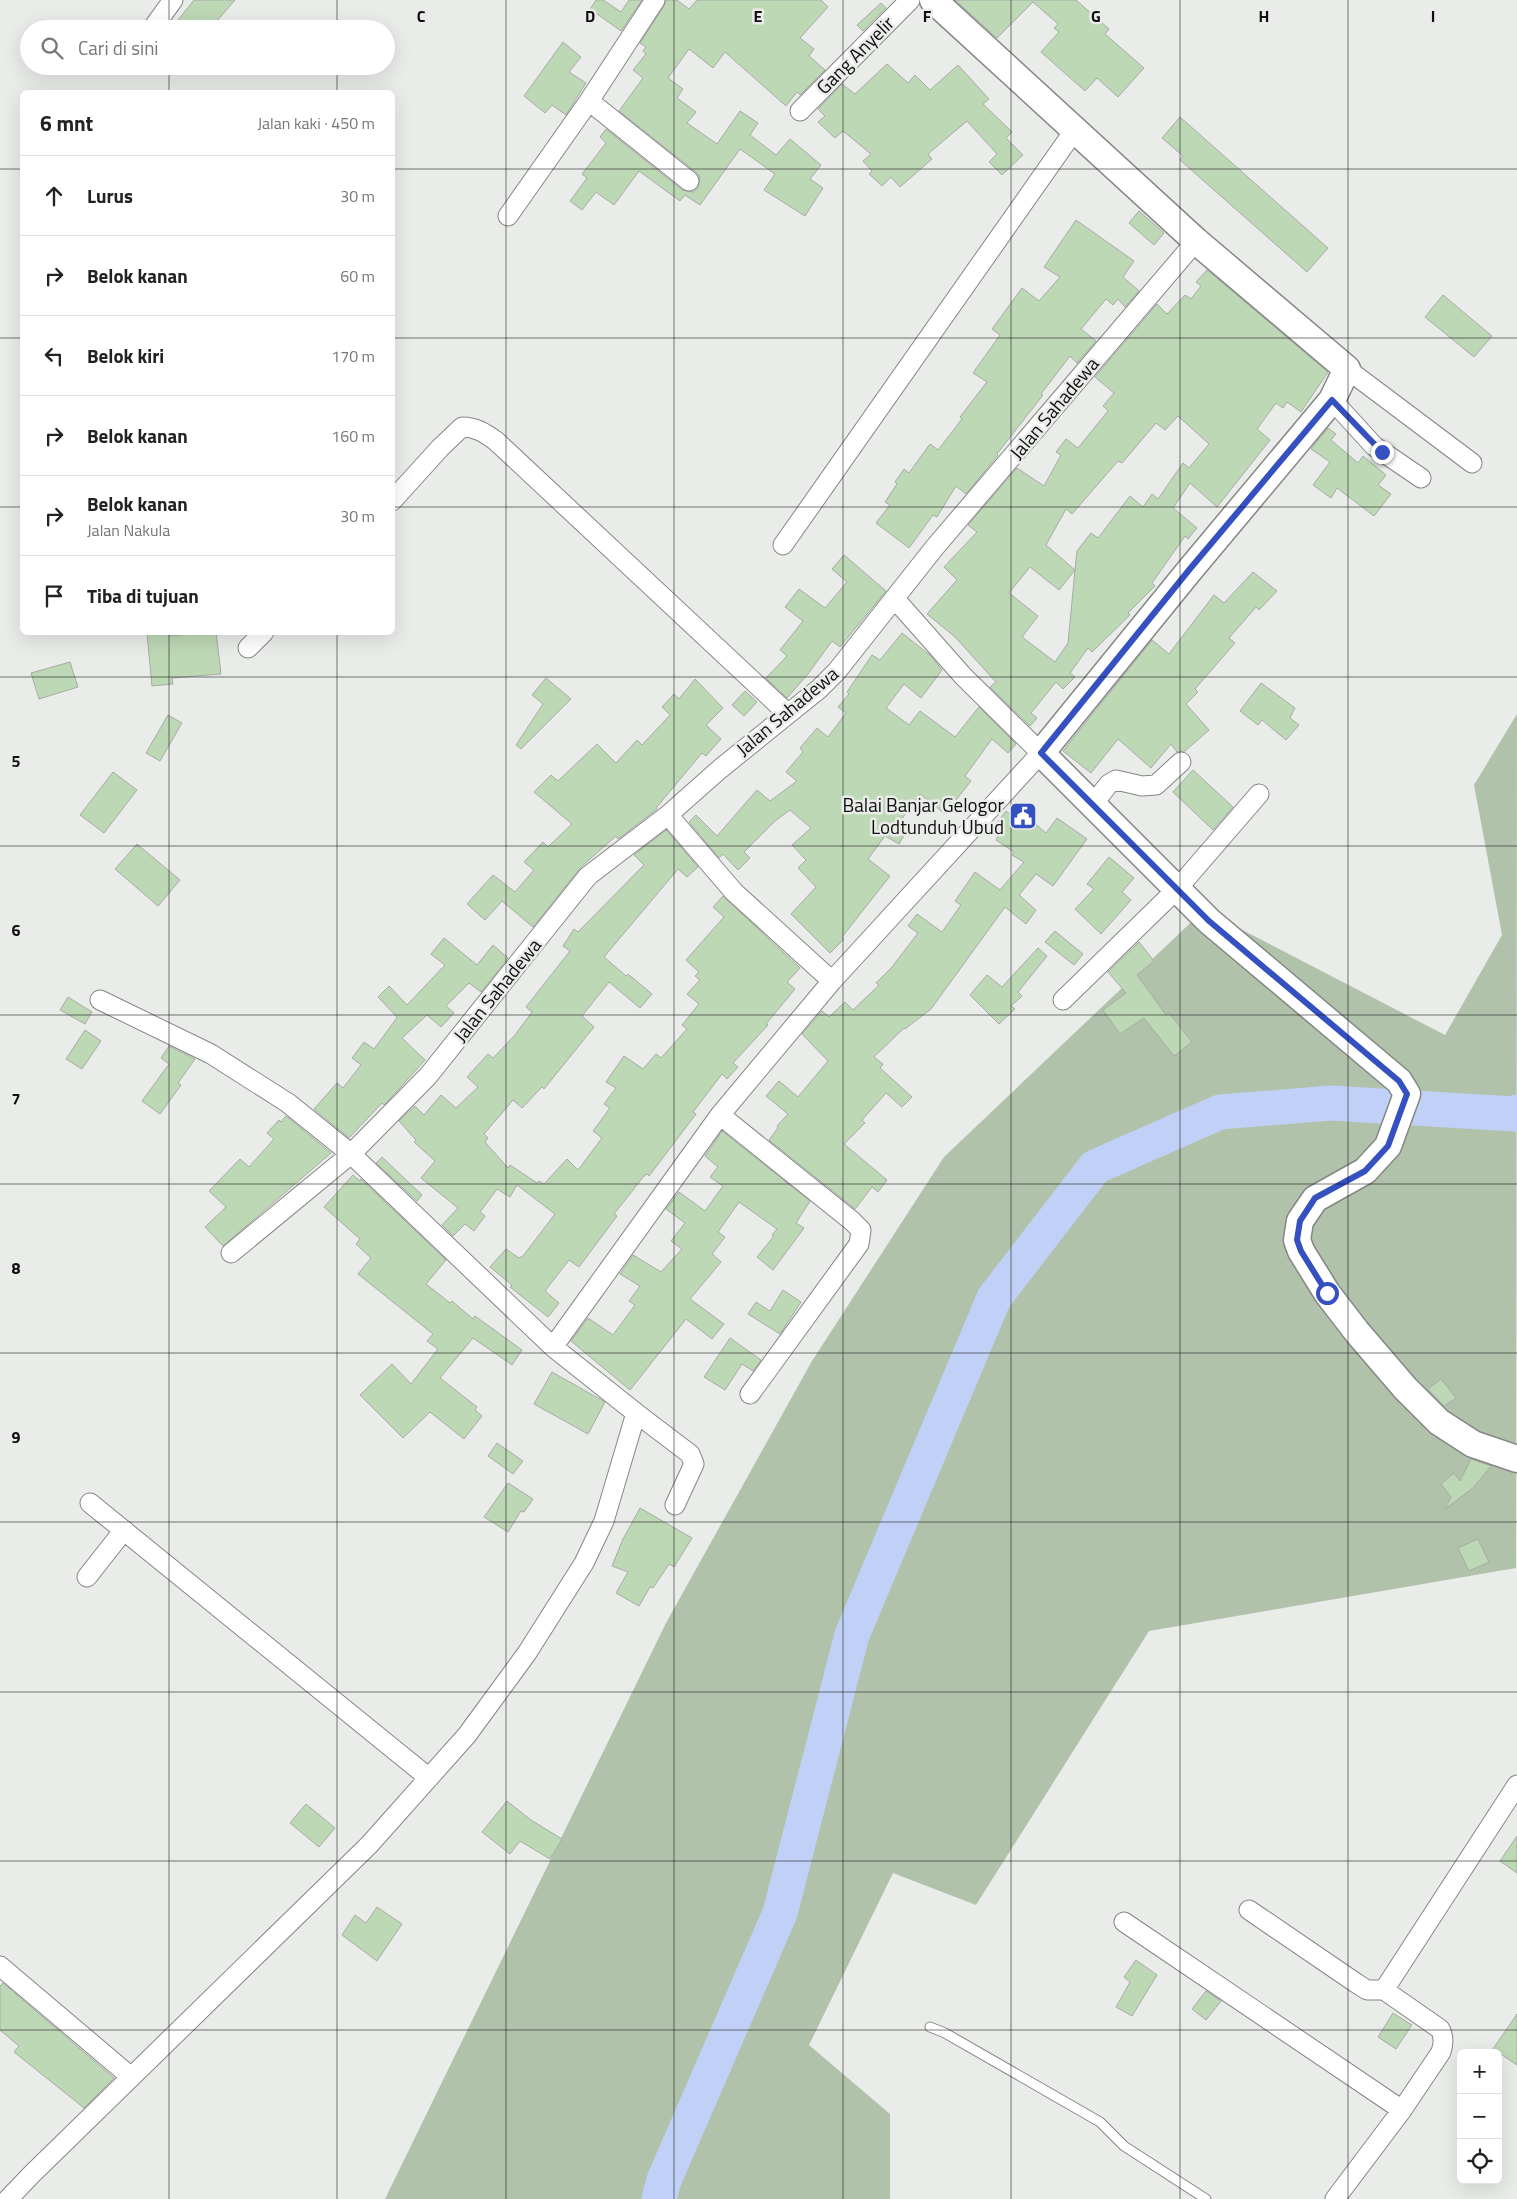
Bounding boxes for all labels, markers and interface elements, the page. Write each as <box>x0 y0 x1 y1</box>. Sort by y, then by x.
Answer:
text: C <box>417 4 426 28</box>
text: D <box>585 4 595 28</box>
text: E <box>754 4 763 28</box>
text: F <box>923 4 932 28</box>
text: G <box>1091 4 1101 28</box>
text: H <box>1259 4 1269 28</box>
text: I <box>1431 4 1435 28</box>
street label: Gang Anyelir <box>809 9 901 100</box>
search box <box>20 20 395 75</box>
text: Cari di sini <box>78 33 159 62</box>
icon: search <box>38 34 66 62</box>
text: 6 mnt <box>40 107 93 139</box>
text: Jalan kaki · 450 m <box>257 111 375 135</box>
text: Lurus <box>87 181 133 210</box>
icon: ahead <box>40 182 68 210</box>
text: 30 m <box>340 184 375 208</box>
text: Belok kanan <box>87 261 188 290</box>
icon: right <box>40 262 68 290</box>
text: 60 m <box>340 264 375 288</box>
text: Belok kiri <box>87 341 164 370</box>
icon: left <box>40 342 68 370</box>
text: 170 m <box>331 344 375 368</box>
street label: Jalan Sahadewa <box>1002 350 1106 465</box>
text: Belok kanan <box>87 421 188 450</box>
icon: right <box>40 422 68 450</box>
text: 160 m <box>331 424 375 448</box>
route end <box>1371 441 1394 464</box>
text: Belok kanan <box>87 489 188 518</box>
icon: right <box>40 502 68 530</box>
text: 30 m <box>340 504 375 528</box>
text: Jalan Nakula <box>87 518 170 542</box>
text: Tiba di tujuan <box>87 581 199 610</box>
icon: arrive <box>40 582 68 610</box>
street label: Jalan Sahadewa <box>729 659 845 762</box>
text: 5 <box>12 749 21 773</box>
place label: Balai Banjar Gelogor Lodtunduh Ubud <box>843 790 1004 841</box>
public building icon: Balai Banjar Gelogor Lodtunduh Ubud <box>1008 801 1038 831</box>
text: 6 <box>12 918 21 942</box>
street label: Jalan Sahadewa <box>446 931 548 1048</box>
text: 7 <box>12 1087 20 1111</box>
text: 8 <box>12 1256 21 1280</box>
route start <box>1316 1282 1339 1305</box>
text: 9 <box>12 1425 21 1449</box>
map controls <box>1457 2049 1502 2184</box>
button: + <box>1457 2049 1502 2094</box>
button: − <box>1457 2094 1502 2139</box>
button: locate <box>1457 2139 1502 2184</box>

